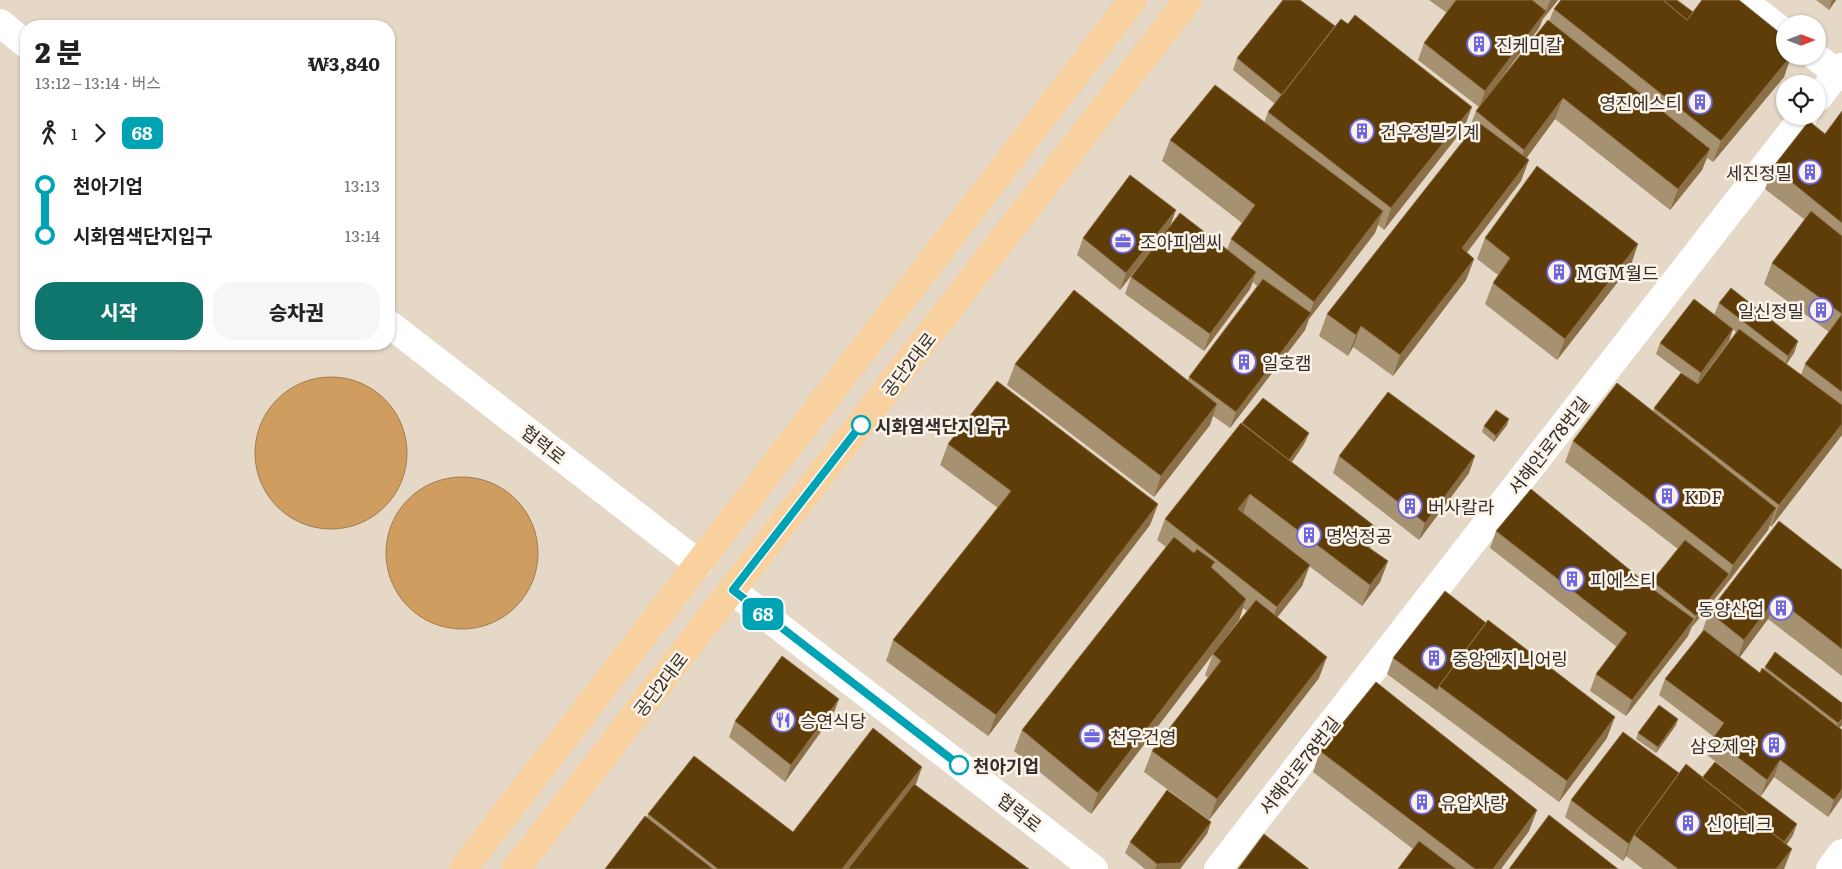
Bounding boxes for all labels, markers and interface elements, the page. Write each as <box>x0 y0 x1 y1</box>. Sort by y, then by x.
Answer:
north arrow <box>1776 15 1826 65</box>
map controls <box>1776 15 1826 125</box>
text: 2 분 <box>35 30 82 72</box>
building icon: 진케미칼 <box>1466 31 1492 57</box>
place label: 진케미칼 <box>1496 31 1562 58</box>
text: ₩3,840 <box>308 49 380 77</box>
text: 13:12 – 13:14 · 버스 <box>35 70 161 94</box>
button: locate <box>1776 75 1826 125</box>
place label: 영진에스티 <box>1599 89 1682 116</box>
building icon: 영진에스티 <box>1687 89 1713 115</box>
building icon: 건우정밀기계 <box>1349 118 1375 144</box>
place label: 건우정밀기계 <box>1380 118 1479 145</box>
icon: walk <box>35 119 63 147</box>
icon: forward <box>86 119 114 147</box>
text: 68 <box>132 119 153 146</box>
text: 1 <box>71 121 78 145</box>
place label: 세진정밀 <box>1726 159 1792 186</box>
building icon: 세진정밀 <box>1797 159 1823 185</box>
text: 천아기업 <box>73 171 143 199</box>
text: 13:13 <box>344 173 380 197</box>
text: 시화염색단지입구 <box>73 221 213 249</box>
text: 13:14 <box>345 223 380 247</box>
office icon: 조아피엠씨 <box>1110 228 1136 254</box>
place label: 조아피엠씨 <box>1140 228 1223 255</box>
building icon: MGM월드 <box>1546 259 1572 285</box>
place label: MGM월드 <box>1576 259 1659 286</box>
button: 시작 <box>35 282 203 340</box>
button: 승차권 <box>213 282 380 340</box>
place label: 일신정밀 <box>1738 297 1804 324</box>
building icon: 일신정밀 <box>1808 297 1834 323</box>
street label: 공단2대로 <box>874 326 942 402</box>
building icon: 일호캠 <box>1231 349 1257 375</box>
place label: 일호캠 <box>1262 349 1312 376</box>
street label: 서해안로78번길 <box>1501 390 1595 500</box>
place label: 시화염색단지입구 <box>875 412 1007 439</box>
marker: 시화염색단지입구 <box>851 415 871 435</box>
street label: 협력로 <box>516 418 572 470</box>
building icon: KDF <box>1654 483 1680 509</box>
place label: KDF <box>1684 483 1722 510</box>
building icon: 버사칼라 <box>1397 493 1423 519</box>
place label: 버사칼라 <box>1428 493 1495 520</box>
building icon: 명성정공 <box>1296 522 1322 548</box>
place label: 명성정공 <box>1326 522 1392 549</box>
building icon: 피에스티 <box>1559 566 1585 592</box>
place label: 피에스티 <box>1590 566 1656 593</box>
place label: 동양산업 <box>1698 595 1764 622</box>
building icon: 동양산업 <box>1768 595 1794 621</box>
line badge: 68 <box>740 598 786 630</box>
text: 68 <box>752 600 774 627</box>
building icon: 중앙엔지니어링 <box>1421 645 1447 671</box>
place label: 중앙엔지니어링 <box>1452 645 1568 672</box>
street label: 공단2대로 <box>626 646 694 722</box>
restaurant icon: 승연식당 <box>770 707 796 733</box>
place label: 승연식당 <box>800 707 866 734</box>
street label: 서해안로78번길 <box>1252 710 1346 820</box>
office icon: 천우건영 <box>1079 723 1105 749</box>
place label: 천우건영 <box>1110 723 1176 750</box>
place label: 삼오제약 <box>1690 732 1756 759</box>
building icon: 삼오제약 <box>1761 732 1787 758</box>
place label: 천아기업 <box>973 752 1039 779</box>
marker: 천아기업 <box>949 755 969 775</box>
street label: 협력로 <box>992 786 1048 838</box>
building icon: 유압사랑 <box>1409 789 1435 815</box>
place label: 유압사랑 <box>1440 789 1506 816</box>
building icon: 신아테크 <box>1675 810 1701 836</box>
place label: 신아테크 <box>1706 810 1772 837</box>

